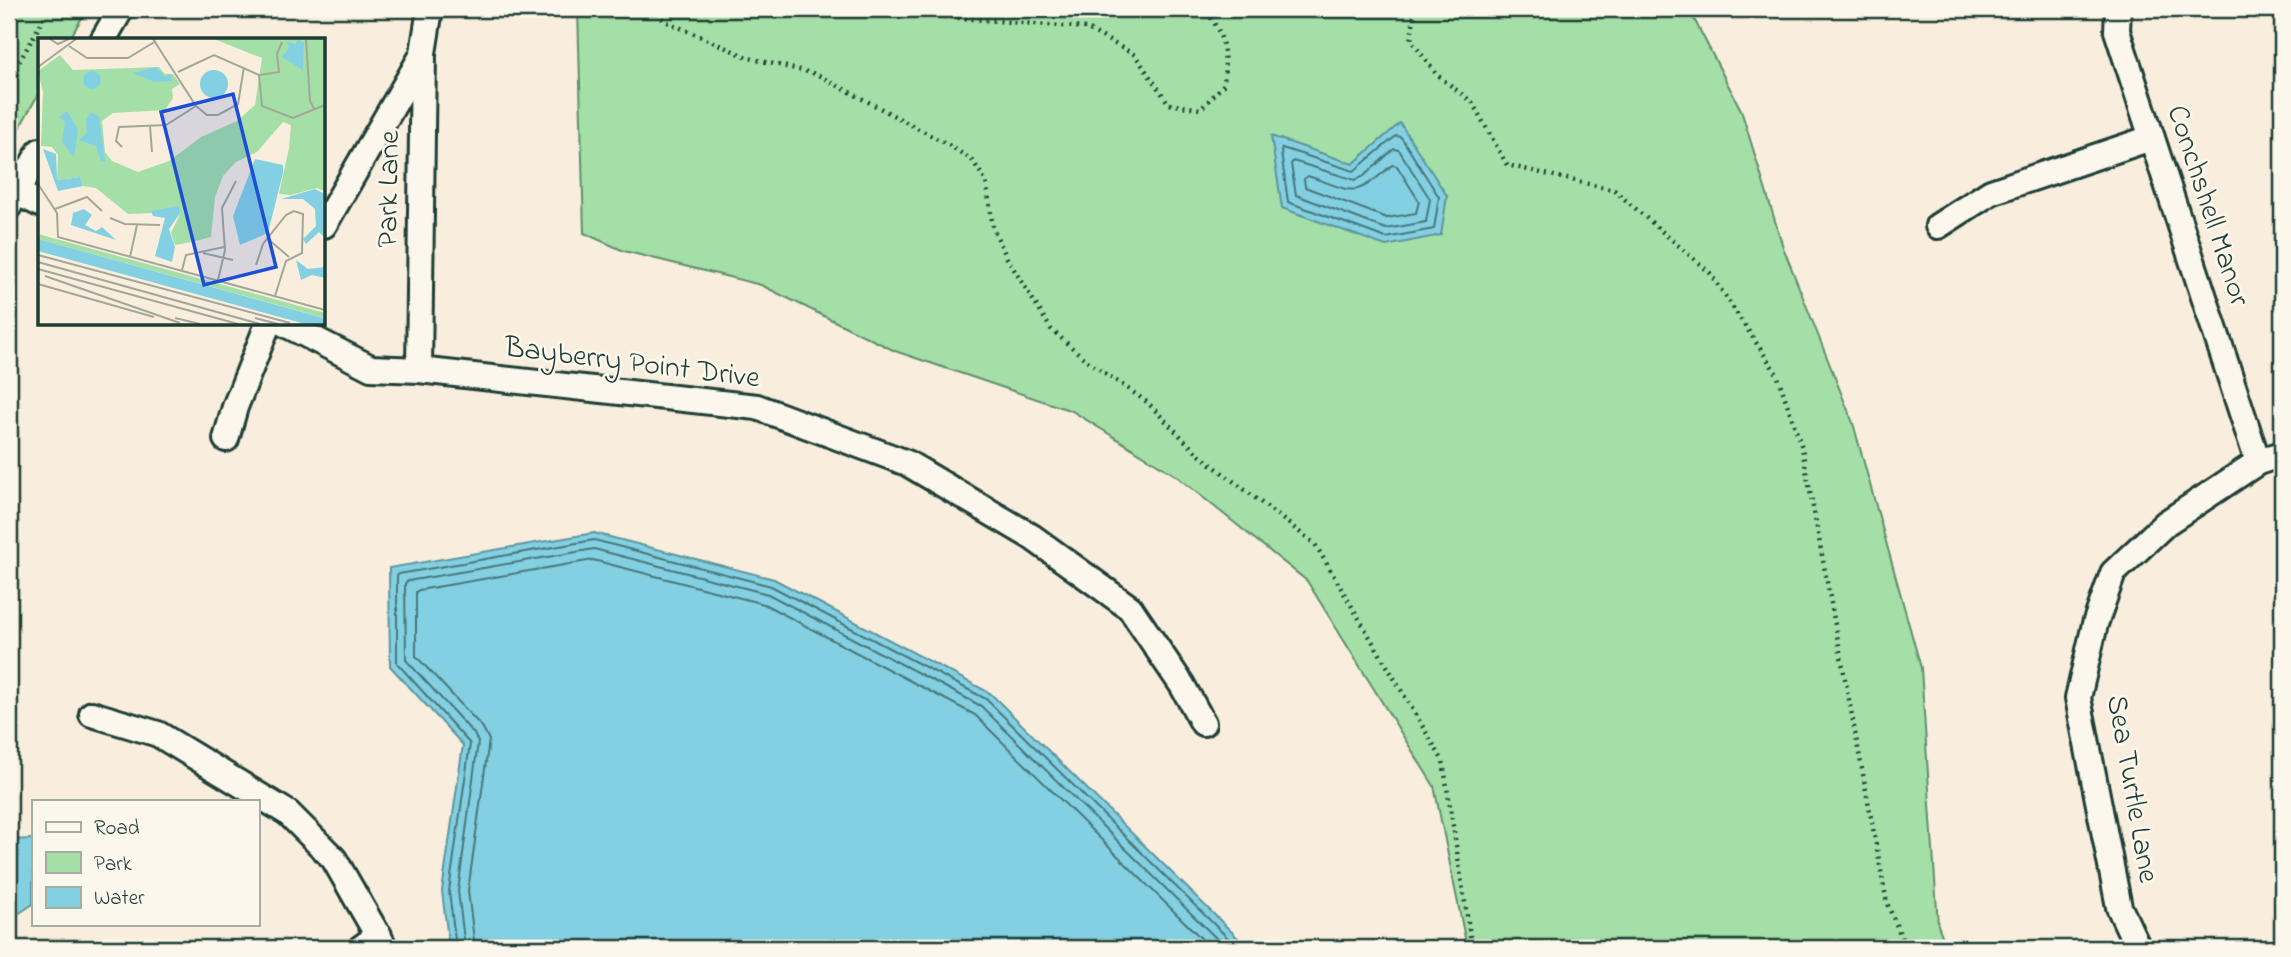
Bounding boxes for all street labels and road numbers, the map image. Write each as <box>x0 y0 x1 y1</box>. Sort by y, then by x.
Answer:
street label: Conchshell Manor <box>2154 100 2260 313</box>
street label: Park Lane <box>367 129 413 248</box>
street label: Bayberry Point Drive <box>501 326 763 402</box>
street label: Sea Turtle Lane <box>2093 692 2169 887</box>

